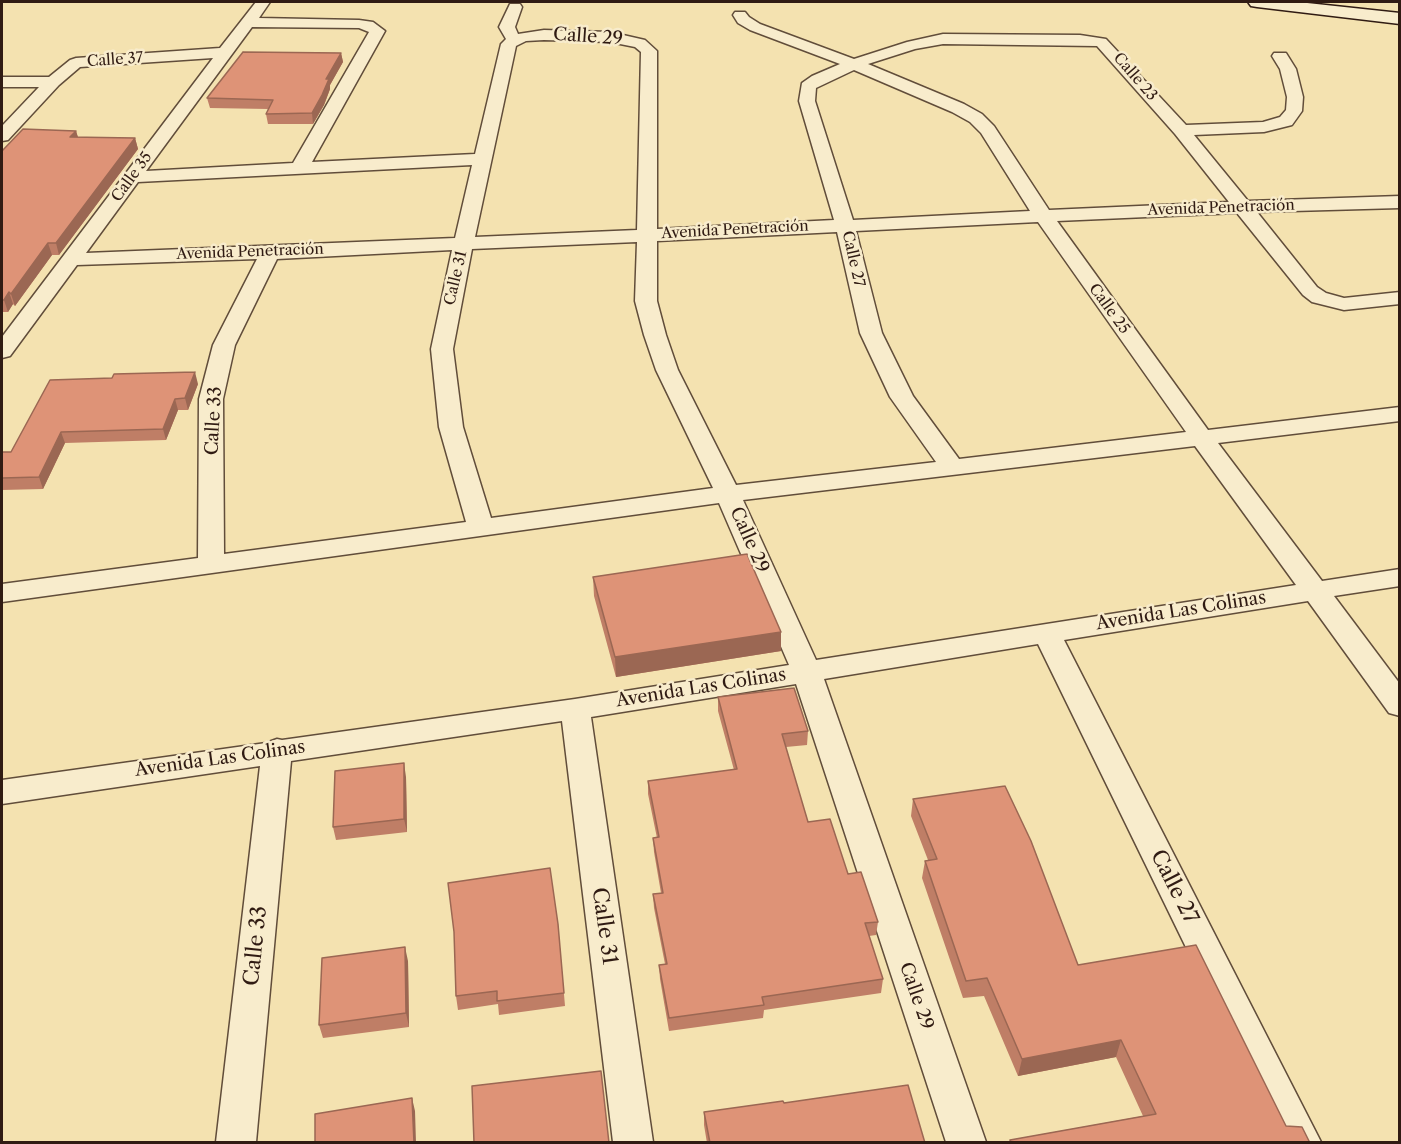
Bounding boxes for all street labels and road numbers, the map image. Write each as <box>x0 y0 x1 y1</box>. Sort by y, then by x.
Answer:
street label: Calle 29 <box>552 24 624 50</box>
street label: Calle 37 <box>86 49 144 71</box>
street label: Calle 23 <box>1109 49 1161 105</box>
street label: Calle 35 <box>108 149 156 205</box>
street label: Avenida Penetración <box>1147 196 1295 220</box>
street label: Avenida Penetración <box>661 217 809 243</box>
street label: Calle 27 <box>838 229 868 289</box>
street label: Avenida Penetración <box>176 240 324 264</box>
street label: Calle 31 <box>441 249 471 307</box>
street label: Calle 25 <box>1085 280 1133 338</box>
street label: Calle 33 <box>201 386 227 456</box>
street label: Calle 29 <box>725 504 773 576</box>
street label: Avenida Las Colinas <box>1094 587 1268 635</box>
street label: Avenida Las Colinas <box>614 664 788 712</box>
street label: Avenida Las Colinas <box>133 736 307 782</box>
street label: Calle 27 <box>1145 846 1203 928</box>
street label: Calle 31 <box>586 886 622 966</box>
street label: Calle 33 <box>239 905 273 987</box>
street label: Calle 29 <box>894 959 938 1033</box>

